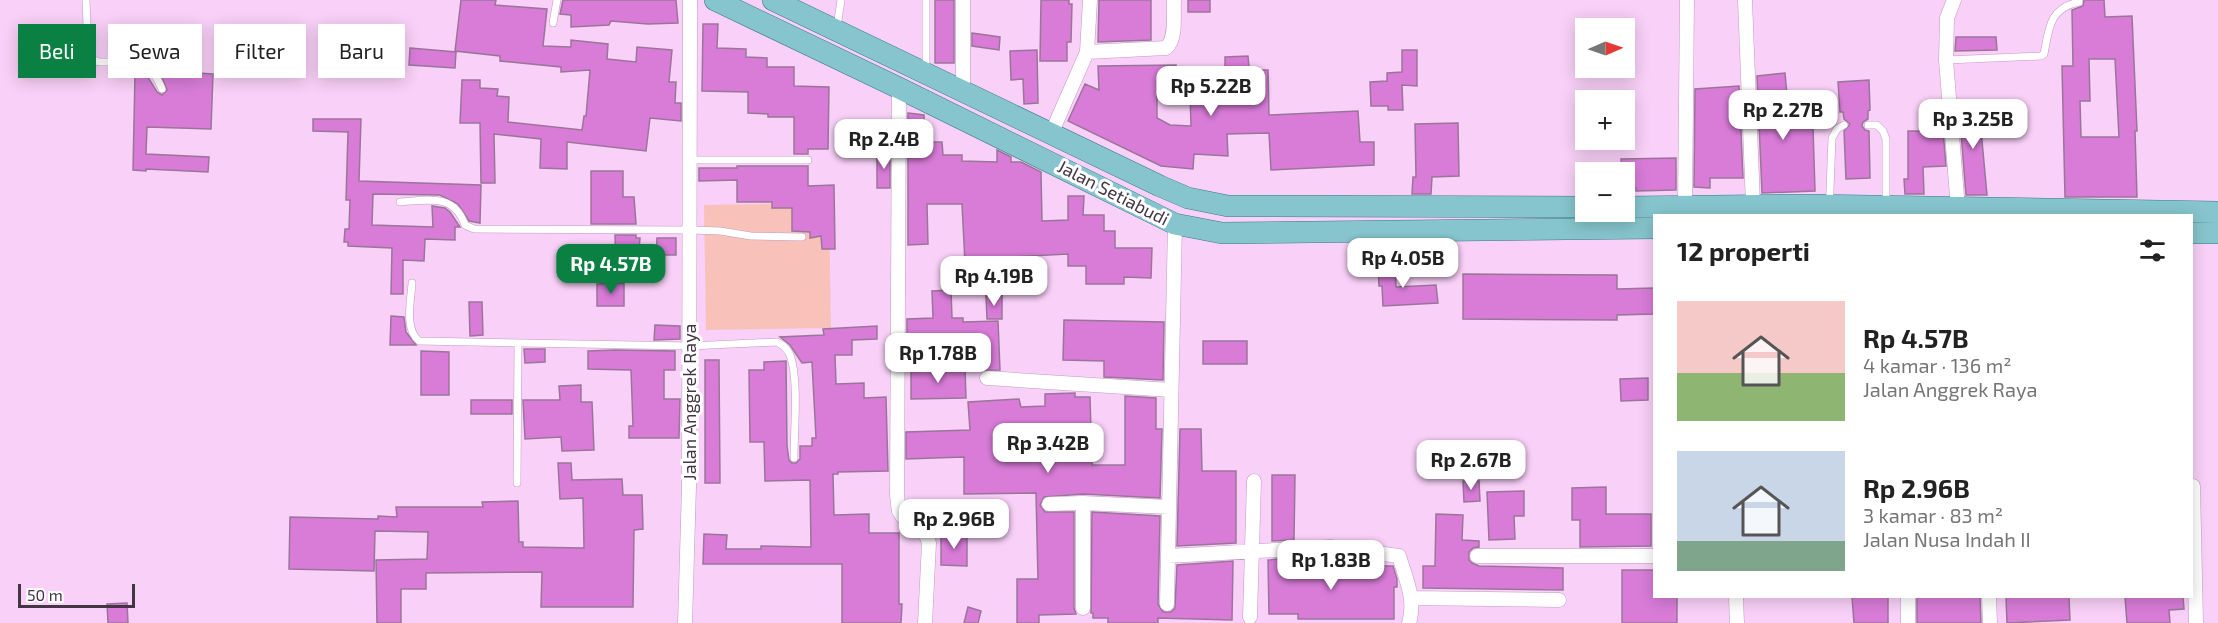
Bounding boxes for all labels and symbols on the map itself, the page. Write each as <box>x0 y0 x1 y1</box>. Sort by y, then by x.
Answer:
north arrow <box>1575 18 1635 78</box>
pin: Rp 5.22B <box>1149 66 1273 117</box>
pin: Rp 2.27B <box>1721 90 1845 141</box>
pin: Rp 3.25B <box>1911 99 2035 150</box>
pin: Rp 2.4B <box>829 119 939 170</box>
street label: Jalan Setiabudi <box>1054 155 1173 230</box>
pin: Rp 4.05B <box>1341 238 1465 289</box>
pin: Rp 4.57B <box>549 244 673 295</box>
pin: Rp 4.19B <box>932 256 1056 307</box>
street label: Jalan Anggrek Raya <box>678 324 700 480</box>
pin: Rp 1.78B <box>876 333 1000 384</box>
pin: Rp 3.42B <box>986 423 1110 474</box>
pin: Rp 2.67B <box>1409 440 1533 491</box>
pin: Rp 2.96B <box>892 499 1016 550</box>
pin: Rp 1.83B <box>1269 540 1393 591</box>
scale bar <box>18 581 135 608</box>

